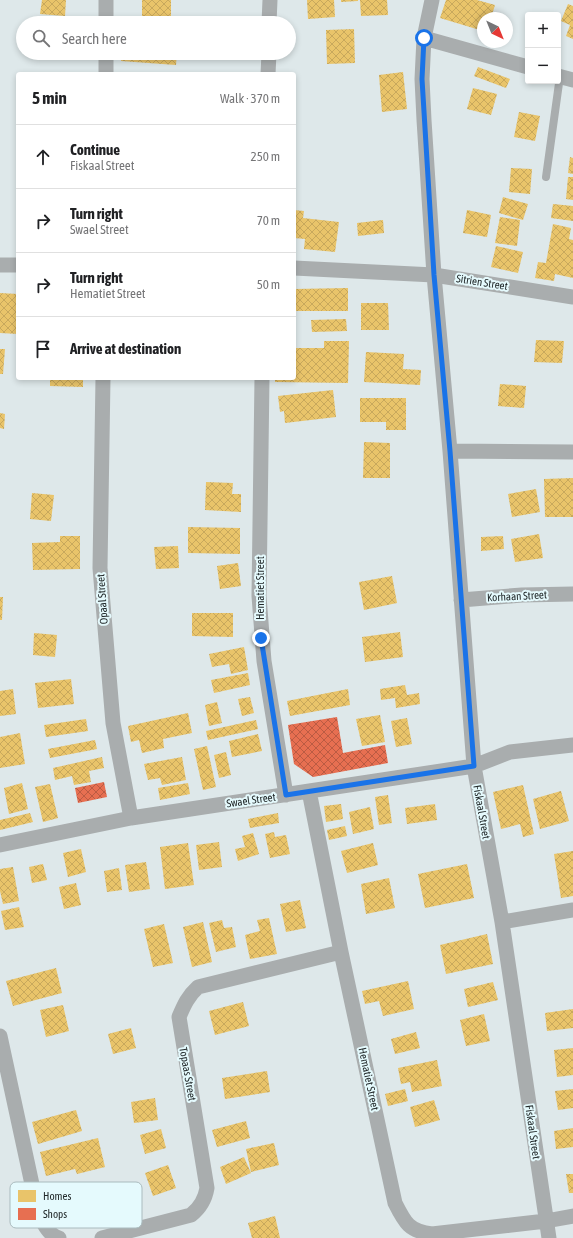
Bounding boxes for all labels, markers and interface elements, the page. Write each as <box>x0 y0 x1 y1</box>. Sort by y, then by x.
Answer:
north arrow <box>477 12 513 48</box>
map controls <box>525 12 561 84</box>
button: + <box>525 12 561 48</box>
search box <box>16 16 296 60</box>
icon: search <box>30 27 52 49</box>
route start <box>415 29 433 47</box>
text: Search here <box>62 30 127 47</box>
button: − <box>525 48 561 84</box>
text: 5 min <box>32 88 67 108</box>
text: Walk · 370 m <box>220 91 280 106</box>
text: Continue <box>70 141 120 158</box>
icon: ahead <box>32 146 54 168</box>
text: 250 m <box>251 149 280 164</box>
text: Fiskaal Street <box>70 158 134 173</box>
text: Turn right <box>70 205 123 222</box>
icon: right <box>32 210 54 232</box>
text: 70 m <box>257 213 280 228</box>
text: Swael Street <box>70 222 129 237</box>
text: Turn right <box>70 269 123 286</box>
street label: Sitrien Street <box>455 272 509 292</box>
icon: right <box>32 274 54 296</box>
text: 50 m <box>257 277 280 292</box>
text: Hematiet Street <box>70 286 146 301</box>
icon: arrive <box>32 338 54 360</box>
text: Arrive at destination <box>70 340 181 357</box>
street label: Hematiet Street <box>254 556 266 620</box>
street label: Opaal Street <box>94 573 110 625</box>
street label: Korhaan Street <box>487 588 547 604</box>
route end <box>252 629 270 647</box>
street label: Fiskaal Street <box>471 784 493 840</box>
street label: Swael Street <box>226 791 276 809</box>
street label: Topaas Street <box>177 1046 199 1102</box>
street label: Hematiet Street <box>356 1046 382 1112</box>
street label: Fiskaal Street <box>523 1104 543 1160</box>
legend <box>10 1182 142 1228</box>
text: Homes <box>43 1190 71 1202</box>
text: Shops <box>43 1208 67 1220</box>

